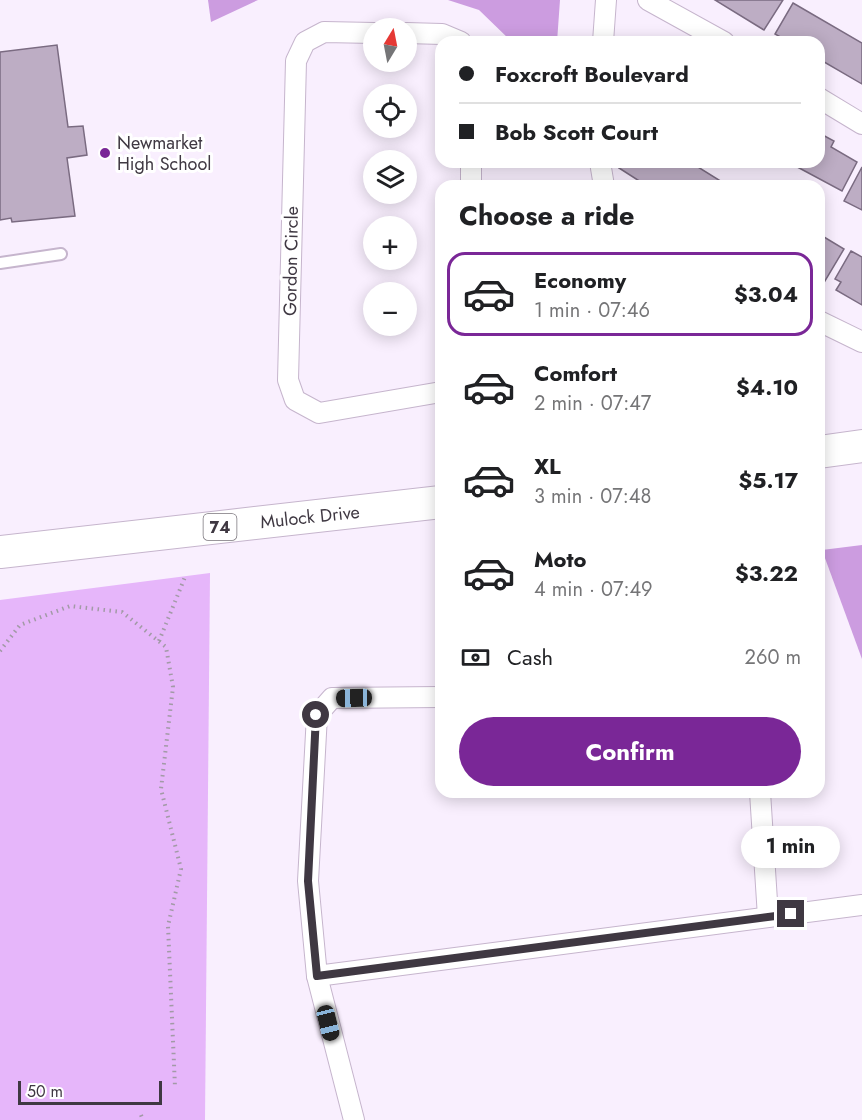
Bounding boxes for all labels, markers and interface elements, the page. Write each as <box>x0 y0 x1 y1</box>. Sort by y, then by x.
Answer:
north arrow <box>363 18 417 72</box>
map controls <box>363 18 417 336</box>
text: Foxcroft Boulevard <box>495 58 689 90</box>
button: locate <box>363 84 417 138</box>
text: Bob Scott Court <box>495 116 658 148</box>
place label: Newmarket High School <box>117 130 211 177</box>
marker: Newmarket High School <box>98 146 112 160</box>
button: layers <box>363 150 417 204</box>
text: Choose a ride <box>459 196 634 235</box>
street label: Gordon Circle <box>277 206 305 316</box>
button: + <box>363 216 417 270</box>
text: Economy <box>534 264 626 296</box>
icon: car <box>462 267 516 321</box>
text: $3.04 <box>734 278 798 310</box>
button: − <box>363 282 417 336</box>
text: 1 min · 07:46 <box>534 296 650 325</box>
text: Comfort <box>534 357 617 389</box>
icon: car <box>462 360 516 414</box>
text: $4.10 <box>736 371 798 403</box>
text: 2 min · 07:47 <box>534 389 651 418</box>
text: XL <box>534 450 561 482</box>
icon: car <box>462 453 516 507</box>
text: $5.17 <box>739 464 798 496</box>
text: 3 min · 07:48 <box>534 482 651 511</box>
street label: Mulock Drive <box>259 499 361 535</box>
road number: 74 <box>204 514 236 540</box>
text: Moto <box>534 543 587 575</box>
icon: car <box>462 546 516 600</box>
text: $3.22 <box>735 557 798 589</box>
text: 4 min · 07:49 <box>534 575 653 604</box>
icon: cash <box>459 641 492 674</box>
text: Cash <box>507 641 553 673</box>
text: 260 m <box>745 643 801 672</box>
car <box>336 689 372 707</box>
route start <box>302 701 329 728</box>
button: Confirm <box>459 717 801 786</box>
callout: 1 min <box>742 827 840 869</box>
text: 1 min <box>766 832 815 861</box>
route end <box>777 900 804 927</box>
car <box>315 1003 341 1043</box>
scale bar <box>18 1078 162 1106</box>
text: 50 m <box>27 1080 63 1103</box>

